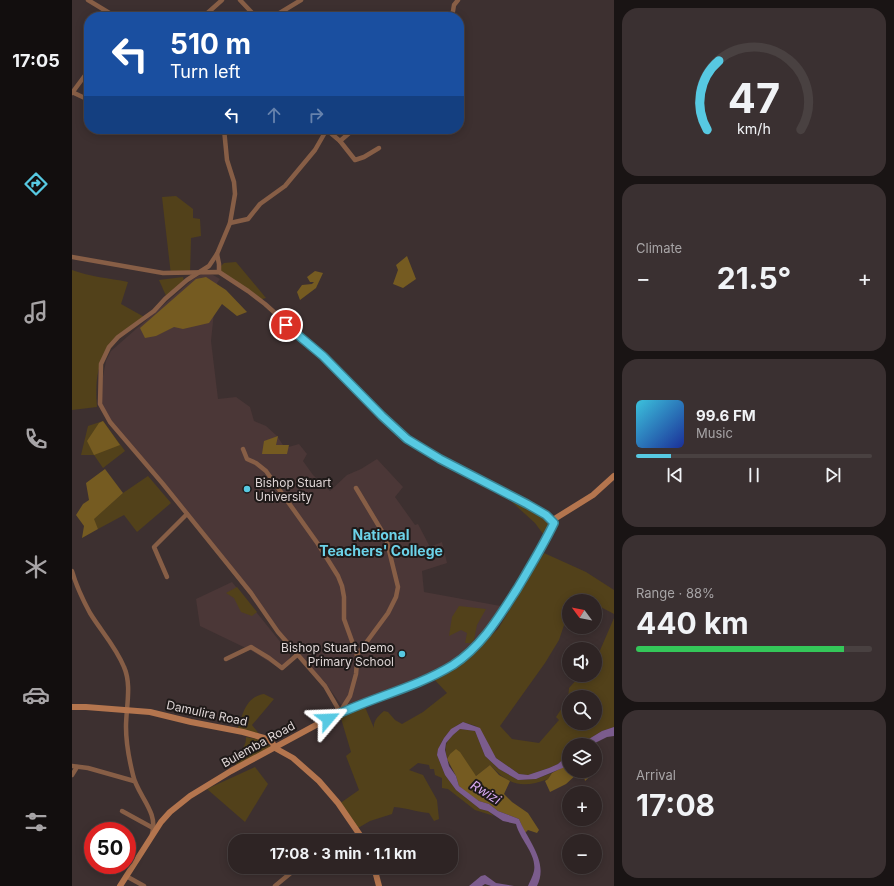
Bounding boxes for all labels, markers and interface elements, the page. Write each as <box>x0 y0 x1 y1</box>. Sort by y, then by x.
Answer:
text: 510 m <box>170 27 251 61</box>
icon: left <box>104 28 156 80</box>
text: 17:05 <box>12 50 60 71</box>
text: Turn left <box>170 61 240 82</box>
text: 47 <box>728 73 780 123</box>
icon: left <box>221 104 243 126</box>
icon: ahead <box>263 104 285 126</box>
icon: right <box>305 104 327 126</box>
text: km/h <box>737 119 771 136</box>
icon: directions <box>22 170 50 198</box>
text: Climate <box>636 240 682 256</box>
text: 21.5° <box>717 260 791 296</box>
text: − <box>636 265 651 291</box>
text: + <box>857 265 872 291</box>
icon: music <box>22 298 50 326</box>
pin <box>269 308 303 342</box>
icon: arrive <box>275 314 297 336</box>
text: 99.6 FM <box>696 406 756 425</box>
icon: phone <box>22 425 50 453</box>
text: Music <box>696 425 733 441</box>
icon: previous <box>664 464 686 486</box>
icon: pause <box>743 464 765 486</box>
icon: next <box>822 464 844 486</box>
place label: Bishop Stuart University <box>255 475 331 504</box>
marker: Bishop Stuart University <box>242 484 252 494</box>
district label: National Teachers' College <box>319 526 443 559</box>
icon: climate <box>22 553 50 581</box>
text: Range · 88% <box>636 585 715 601</box>
north arrow <box>562 594 602 634</box>
map controls <box>562 594 602 874</box>
text: 440 km <box>636 605 749 641</box>
place label: Bishop Stuart Demo Primary School <box>281 640 394 669</box>
button: sound <box>562 642 602 682</box>
marker: Bishop Stuart Demo Primary School <box>397 649 407 659</box>
icon: car <box>22 681 50 709</box>
button: search <box>562 690 602 730</box>
street label: Damulira Road <box>165 697 249 729</box>
position arrow <box>307 698 349 740</box>
street label: Bulemba Road <box>219 718 297 770</box>
button: layers <box>562 738 602 778</box>
text: Arrival <box>636 767 676 783</box>
water label: Rwizi <box>468 777 505 808</box>
button: + <box>562 786 602 826</box>
text: 17:08 <box>636 787 715 823</box>
icon: filters <box>22 808 50 836</box>
speed limit sign: 50 <box>84 822 136 874</box>
button: − <box>562 834 602 874</box>
text: 17:08 · 3 min · 1.1 km <box>270 844 416 863</box>

